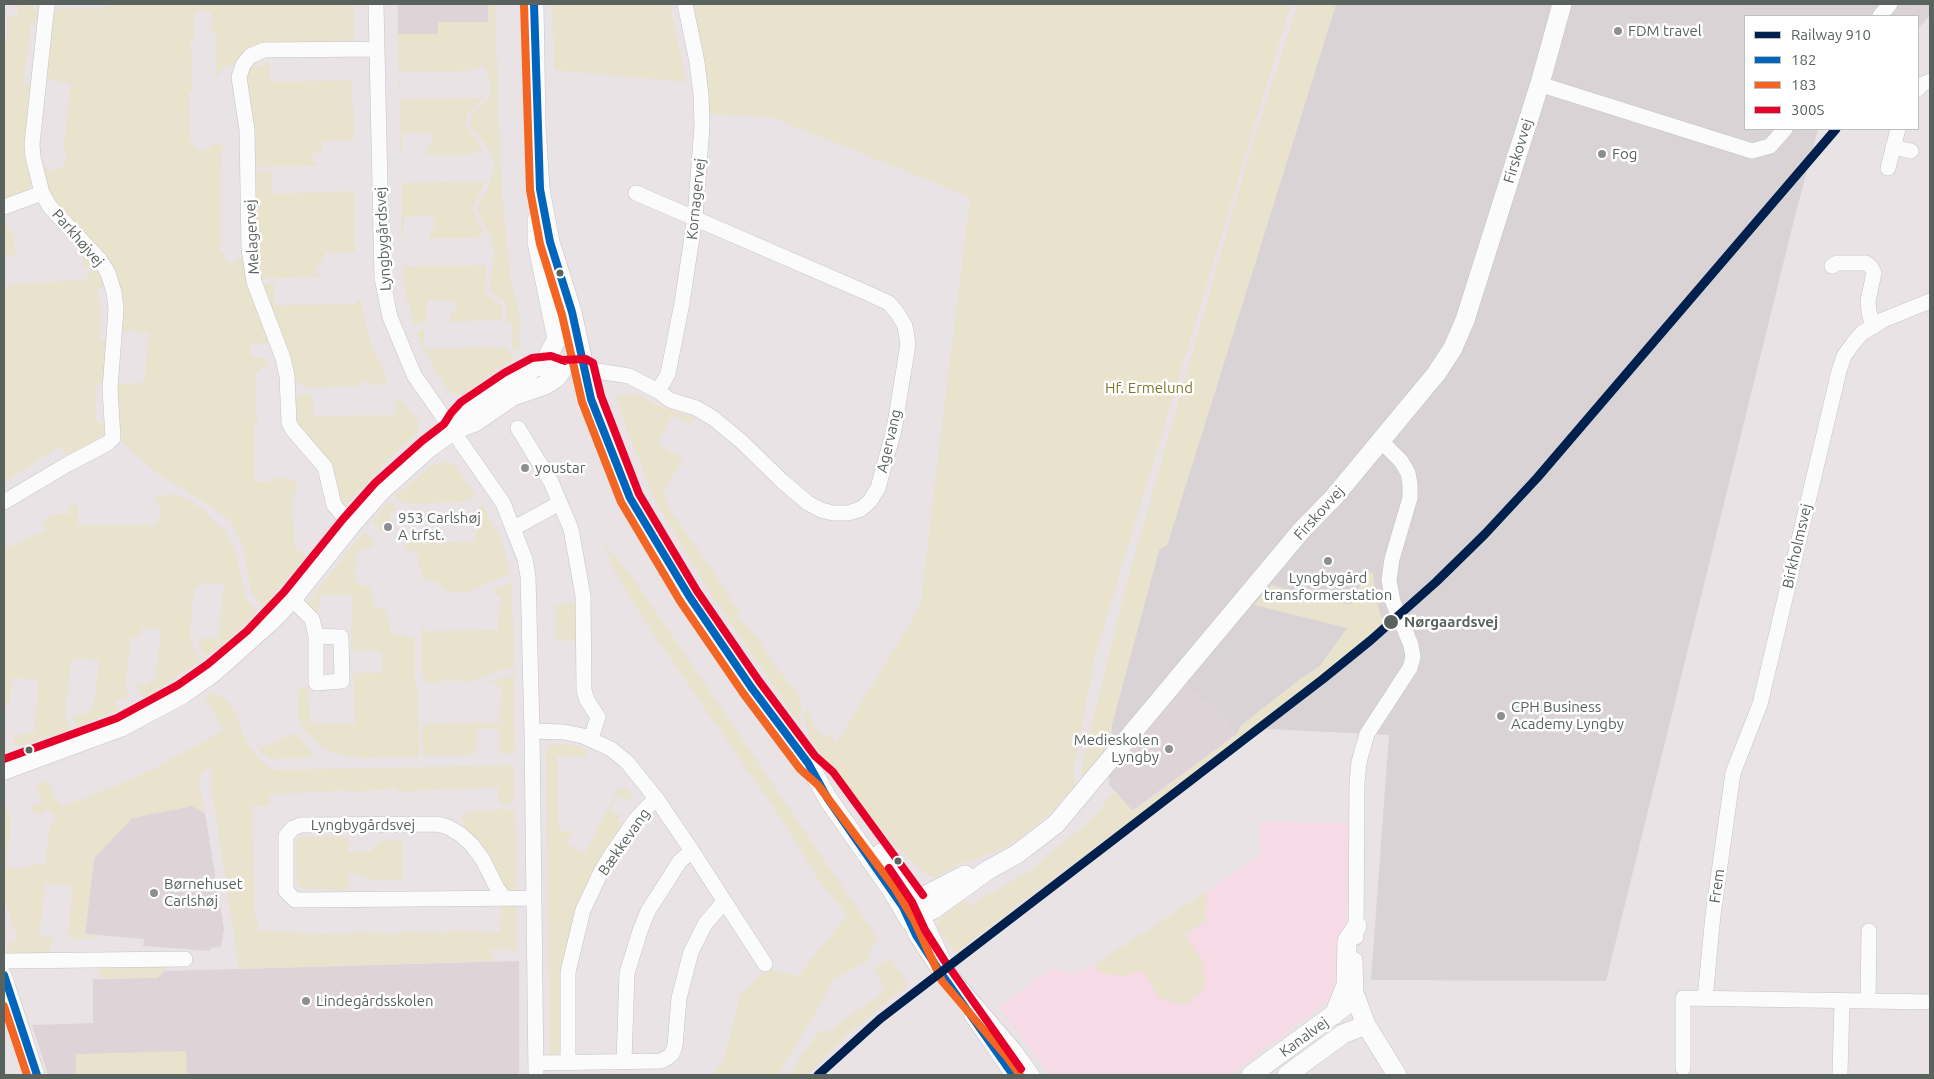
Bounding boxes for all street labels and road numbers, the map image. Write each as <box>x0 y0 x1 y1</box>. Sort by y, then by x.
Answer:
street label: Firskovvej <box>1500 117 1536 185</box>
street label: Kornagervej <box>683 157 709 241</box>
street label: Lyngbygårdsvej <box>371 186 395 292</box>
street label: Melagervej <box>241 199 263 275</box>
street label: Parkhøjvej <box>48 206 108 270</box>
street label: Agervang <box>873 407 905 475</box>
street label: Firskovvej <box>1290 482 1348 544</box>
street label: Birkholmsvej <box>1779 502 1815 590</box>
street label: Bækkevang <box>594 805 654 879</box>
street label: Lyngbygårdsvej <box>311 816 415 834</box>
street label: Frem <box>1706 868 1728 904</box>
street label: Kanalvej <box>1276 1013 1332 1061</box>

